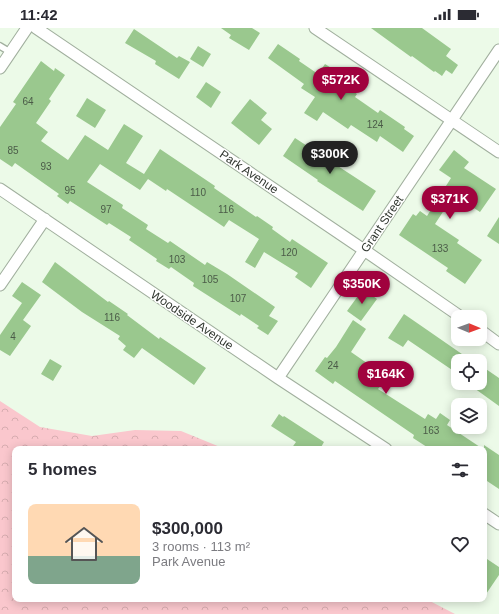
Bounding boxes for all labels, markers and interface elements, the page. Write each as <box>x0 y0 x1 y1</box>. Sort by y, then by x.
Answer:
text: 11:42 <box>20 6 58 23</box>
pin: $572K <box>313 67 369 101</box>
text: $572K <box>322 72 360 87</box>
house number: 64 <box>22 96 34 107</box>
house number: 124 <box>367 119 384 130</box>
pin: $300K <box>302 141 358 175</box>
house number: 85 <box>7 145 19 156</box>
text: $300K <box>311 146 349 161</box>
street label: Park Avenue <box>217 147 281 197</box>
house number: 93 <box>40 161 52 172</box>
house number: 95 <box>64 185 76 196</box>
pin: $371K <box>422 186 478 220</box>
house number: 110 <box>190 187 206 198</box>
text: $371K <box>431 191 469 206</box>
street label: Grant Street <box>358 192 406 255</box>
house number: 97 <box>100 204 112 215</box>
house number: 116 <box>218 204 234 215</box>
house number: 133 <box>432 243 449 254</box>
house number: 120 <box>281 247 298 258</box>
house number: 103 <box>169 254 186 265</box>
pin: $350K <box>334 271 390 305</box>
house number: 105 <box>202 274 219 285</box>
text: $350K <box>343 276 381 291</box>
street label: Woodside Avenue <box>148 287 236 353</box>
house number: 107 <box>230 293 247 304</box>
north arrow <box>451 310 487 346</box>
map controls <box>451 310 487 434</box>
house number: 116 <box>104 312 120 323</box>
house number: 4 <box>10 331 16 342</box>
button: locate <box>451 354 487 390</box>
house number: 24 <box>327 360 339 371</box>
pin: $164K <box>358 361 414 395</box>
text: $164K <box>367 366 405 381</box>
button: layers <box>451 398 487 434</box>
house number: 163 <box>423 425 440 436</box>
icon: filters <box>449 459 471 481</box>
text: 5 homes <box>28 460 97 479</box>
text: $300,000 <box>152 519 223 538</box>
icon: home <box>60 520 108 568</box>
icon: heart <box>449 533 471 555</box>
text: 3 rooms · 113 m² <box>152 539 250 554</box>
text: Park Avenue <box>152 554 225 569</box>

